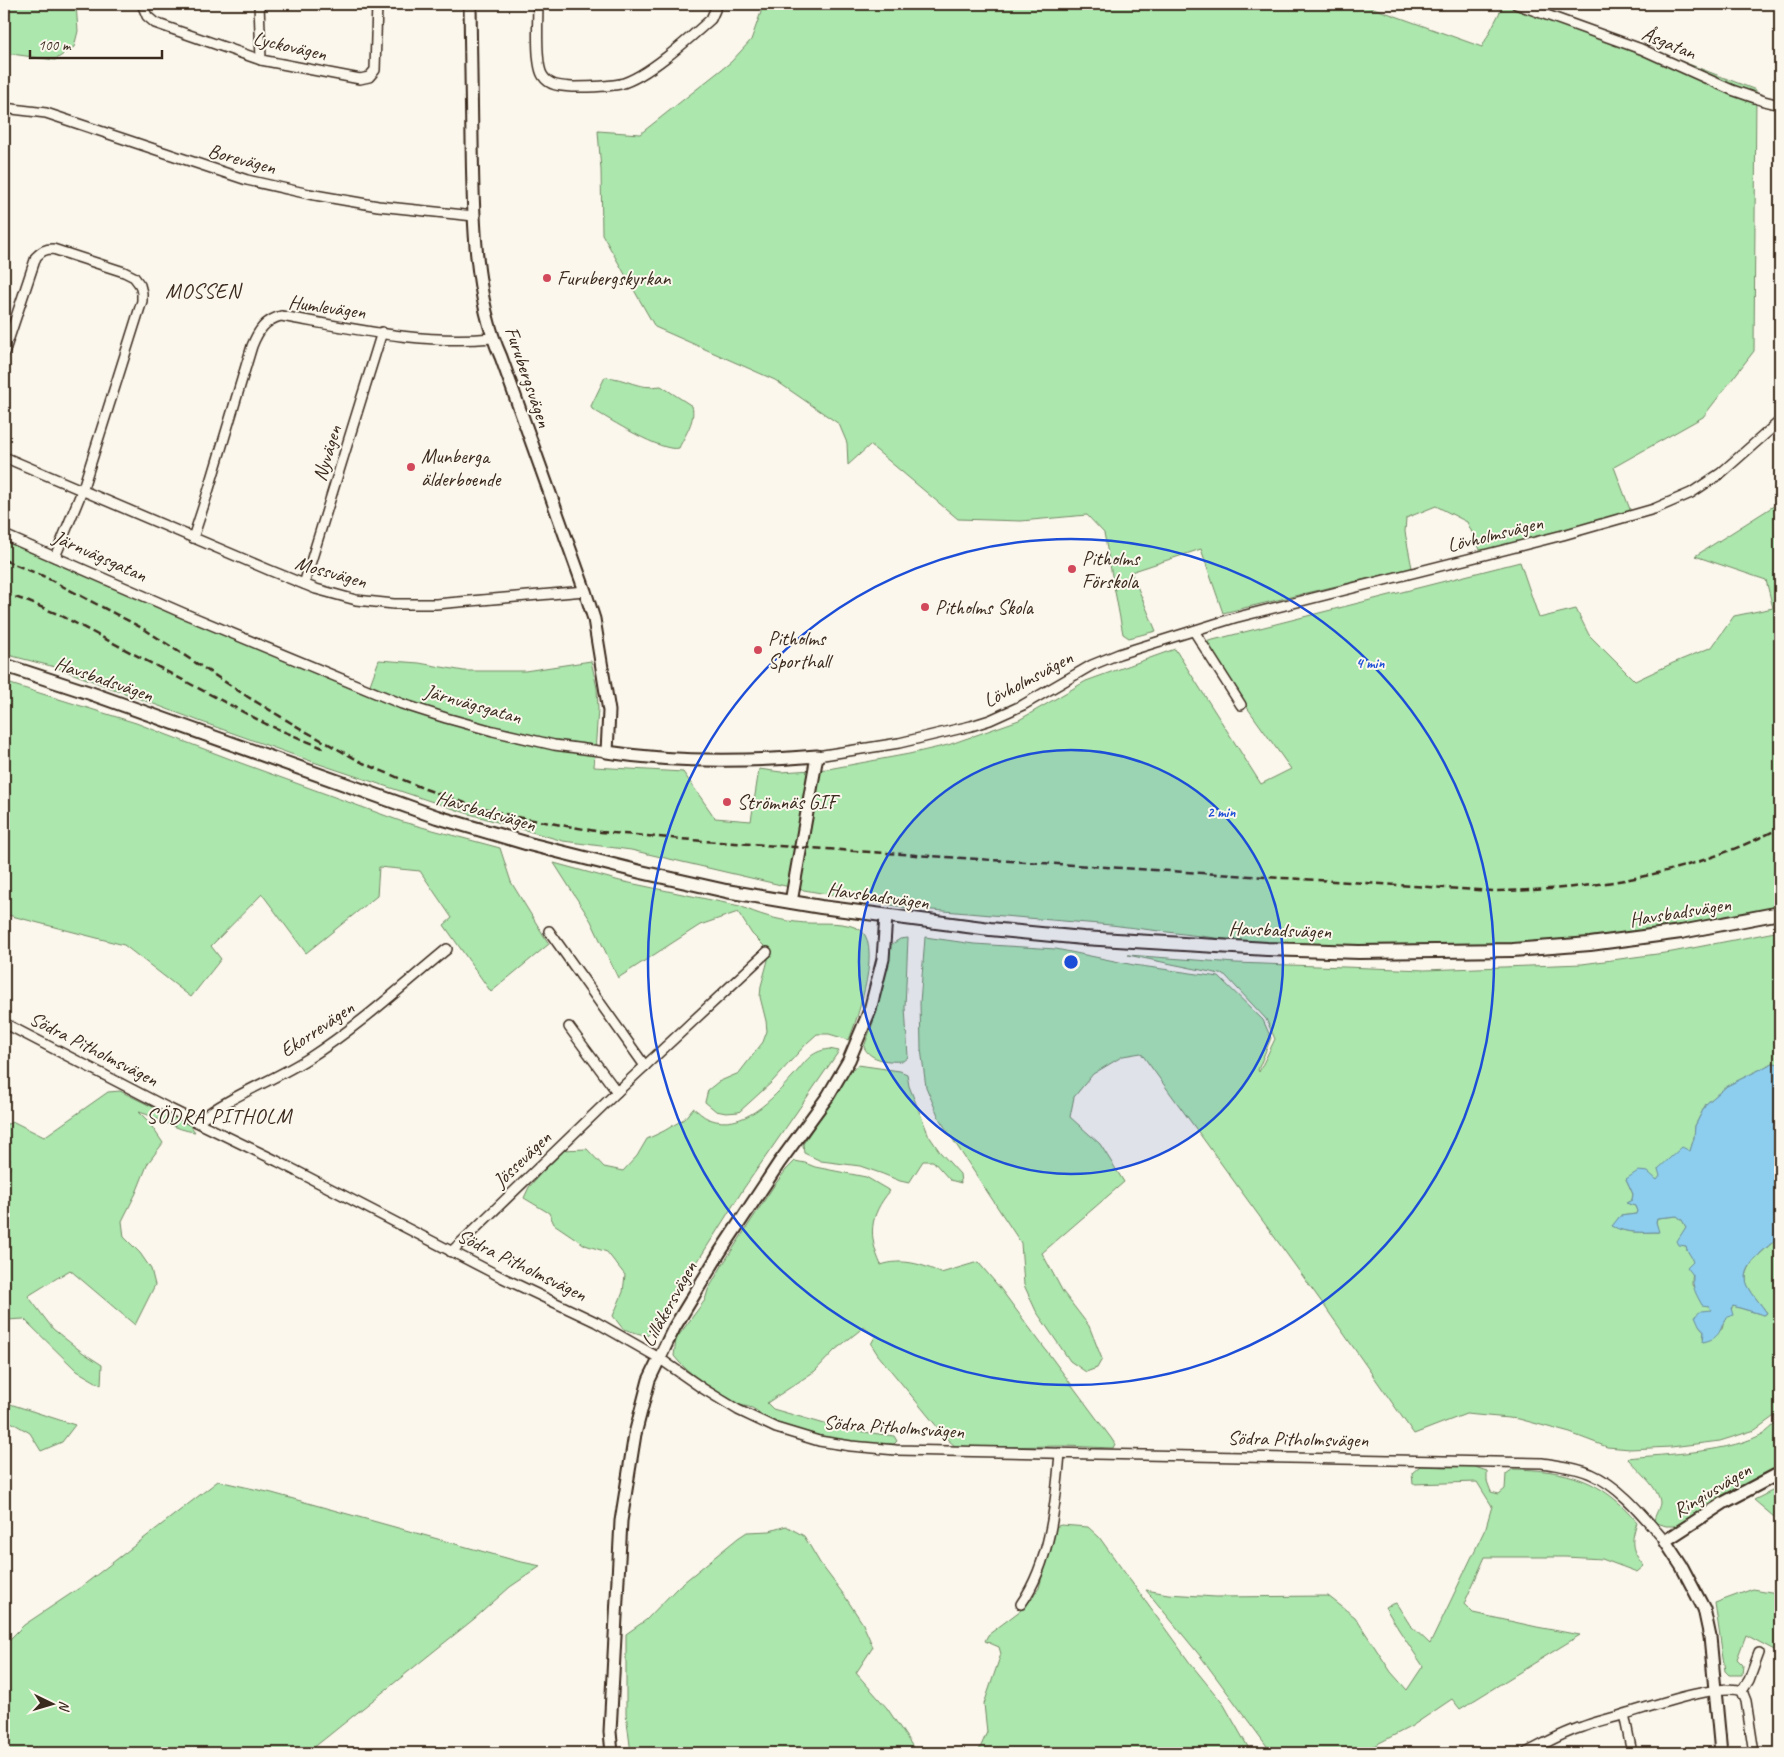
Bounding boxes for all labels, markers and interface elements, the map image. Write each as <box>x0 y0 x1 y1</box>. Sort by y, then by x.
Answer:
street label: Åsgatan <box>1638 21 1701 66</box>
street label: Lyckovägen <box>251 25 330 67</box>
scale bar <box>30 28 162 60</box>
text: 100 m <box>38 36 72 55</box>
street label: Borevägen <box>205 138 280 180</box>
place label: Furubergskyrkan <box>557 266 672 291</box>
marker: Furubergskyrkan <box>541 272 553 284</box>
district label: MOSSEN <box>165 278 243 304</box>
street label: Humlevägen <box>287 289 368 325</box>
street label: Furubergsvägen <box>499 323 557 432</box>
street label: Nyvägen <box>307 421 348 484</box>
place label: Munberga älderboende <box>421 444 502 492</box>
marker: Munberga älderboende <box>405 461 417 473</box>
street label: Lövholmsvägen <box>1445 510 1546 558</box>
street label: Järnvägsgatan <box>48 524 152 588</box>
place label: Pitholms Förskola <box>1082 546 1142 594</box>
street label: Mossvägen <box>292 550 371 594</box>
marker: Pitholms Förskola <box>1066 563 1078 575</box>
place label: Pitholms Skola <box>935 595 1035 620</box>
marker: Pitholms Skola <box>919 601 931 613</box>
place label: Pitholms Sporthall <box>768 626 834 674</box>
marker: Pitholms Sporthall <box>752 644 764 656</box>
street label: Lövholmsvägen <box>979 645 1078 713</box>
street label: Havsbadsvägen <box>52 651 157 708</box>
text: 4 min <box>1356 654 1385 673</box>
street label: Järnvägsgatan <box>421 678 525 730</box>
street label: Havsbadsvägen <box>433 785 540 837</box>
place label: Strömnäs GIF <box>737 790 841 815</box>
marker: Strömnäs GIF <box>721 796 733 808</box>
text: 2 min <box>1207 803 1236 822</box>
street label: Havsbadsvägen <box>826 876 931 916</box>
street label: Havsbadsvägen <box>1627 891 1734 932</box>
street label: Havsbadsvägen <box>1228 916 1333 944</box>
centre of rings <box>1062 953 1080 971</box>
street label: Ekorrevägen <box>275 995 360 1063</box>
street label: Södra Pitholmsvägen <box>26 1006 163 1093</box>
district label: SÖDRA PITHOLM <box>146 1103 293 1129</box>
street label: Jössevägen <box>487 1125 557 1193</box>
street label: Södra Pitholmsvägen <box>453 1223 592 1308</box>
street label: Lillåkersvägen <box>635 1256 703 1351</box>
street label: Södra Pitholmsvägen <box>823 1410 966 1444</box>
street label: Södra Pitholmsvägen <box>1227 1425 1370 1453</box>
street label: Ringiusvägen <box>1668 1456 1756 1523</box>
north arrow <box>28 1680 78 1730</box>
text: N <box>55 1700 73 1712</box>

